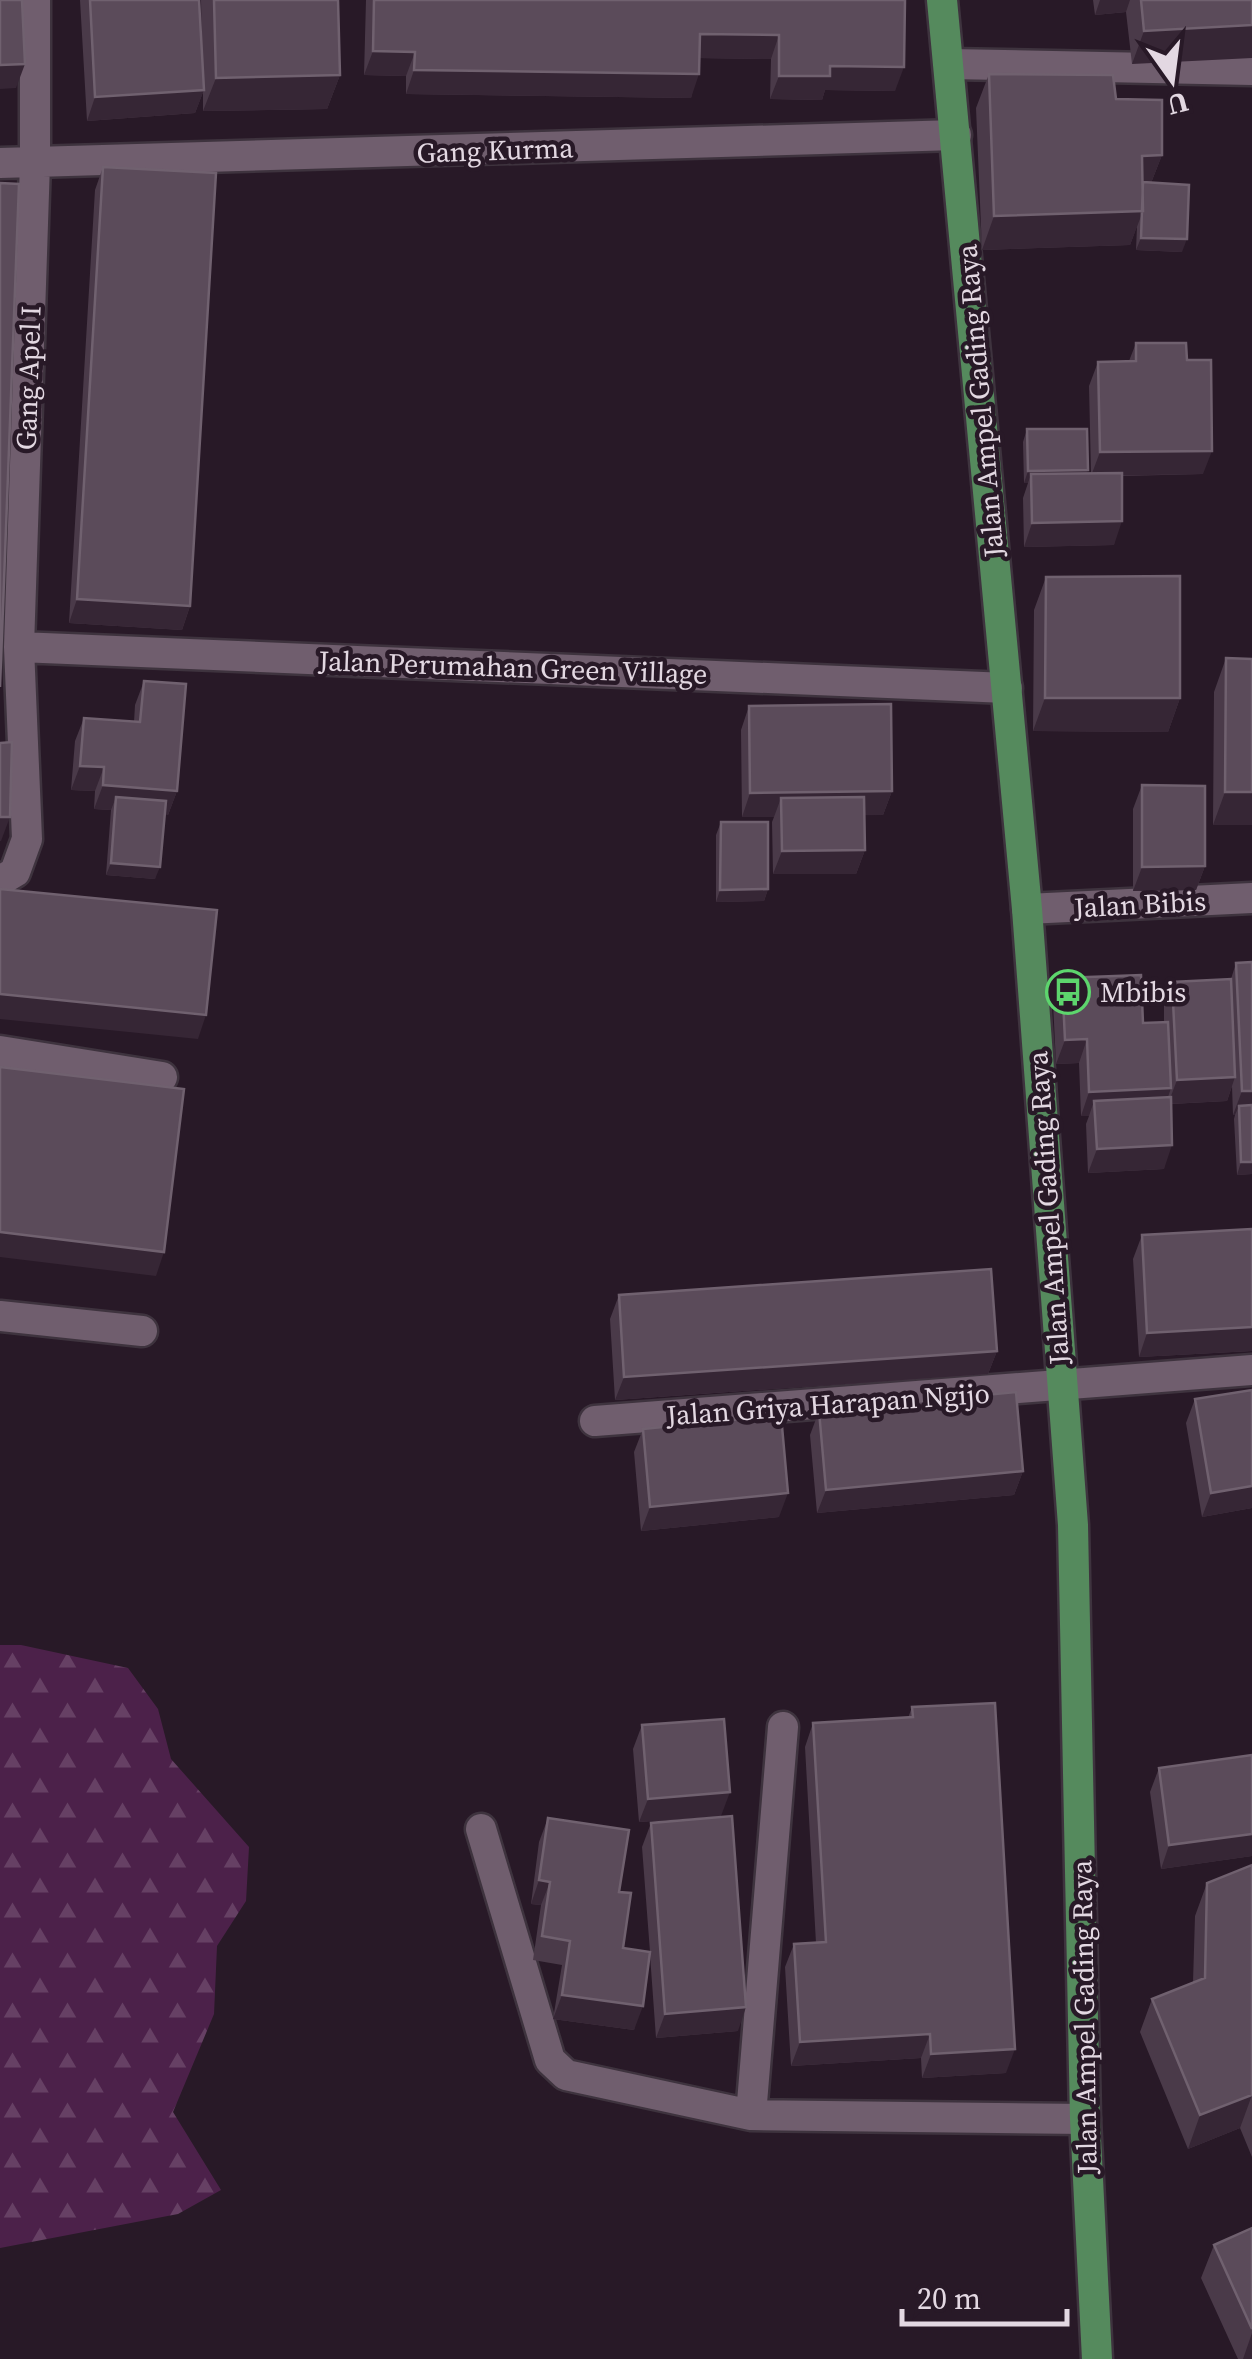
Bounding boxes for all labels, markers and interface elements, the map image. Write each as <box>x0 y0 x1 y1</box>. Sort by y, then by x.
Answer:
north arrow <box>1122 30 1222 130</box>
text: U <box>1164 83 1193 125</box>
street label: Gang Kurma <box>416 128 575 172</box>
street label: Jalan Ampel Gading Raya <box>947 242 1013 560</box>
street label: Gang Apel I <box>6 305 50 451</box>
street label: Jalan Perumahan Green Village <box>317 641 708 693</box>
street label: Jalan Bibis <box>1072 882 1207 926</box>
bus stop icon: Mbibis <box>1045 969 1091 1015</box>
place label: Mbibis <box>1100 973 1186 1011</box>
street label: Jalan Ampel Gading Raya <box>1018 1049 1078 1367</box>
street label: Jalan Griya Harapan Ngijo <box>664 1374 991 1434</box>
street label: Jalan Ampel Gading Raya <box>1062 1859 1106 2175</box>
scale bar <box>902 2264 1067 2326</box>
text: 20 m <box>917 2278 981 2319</box>

